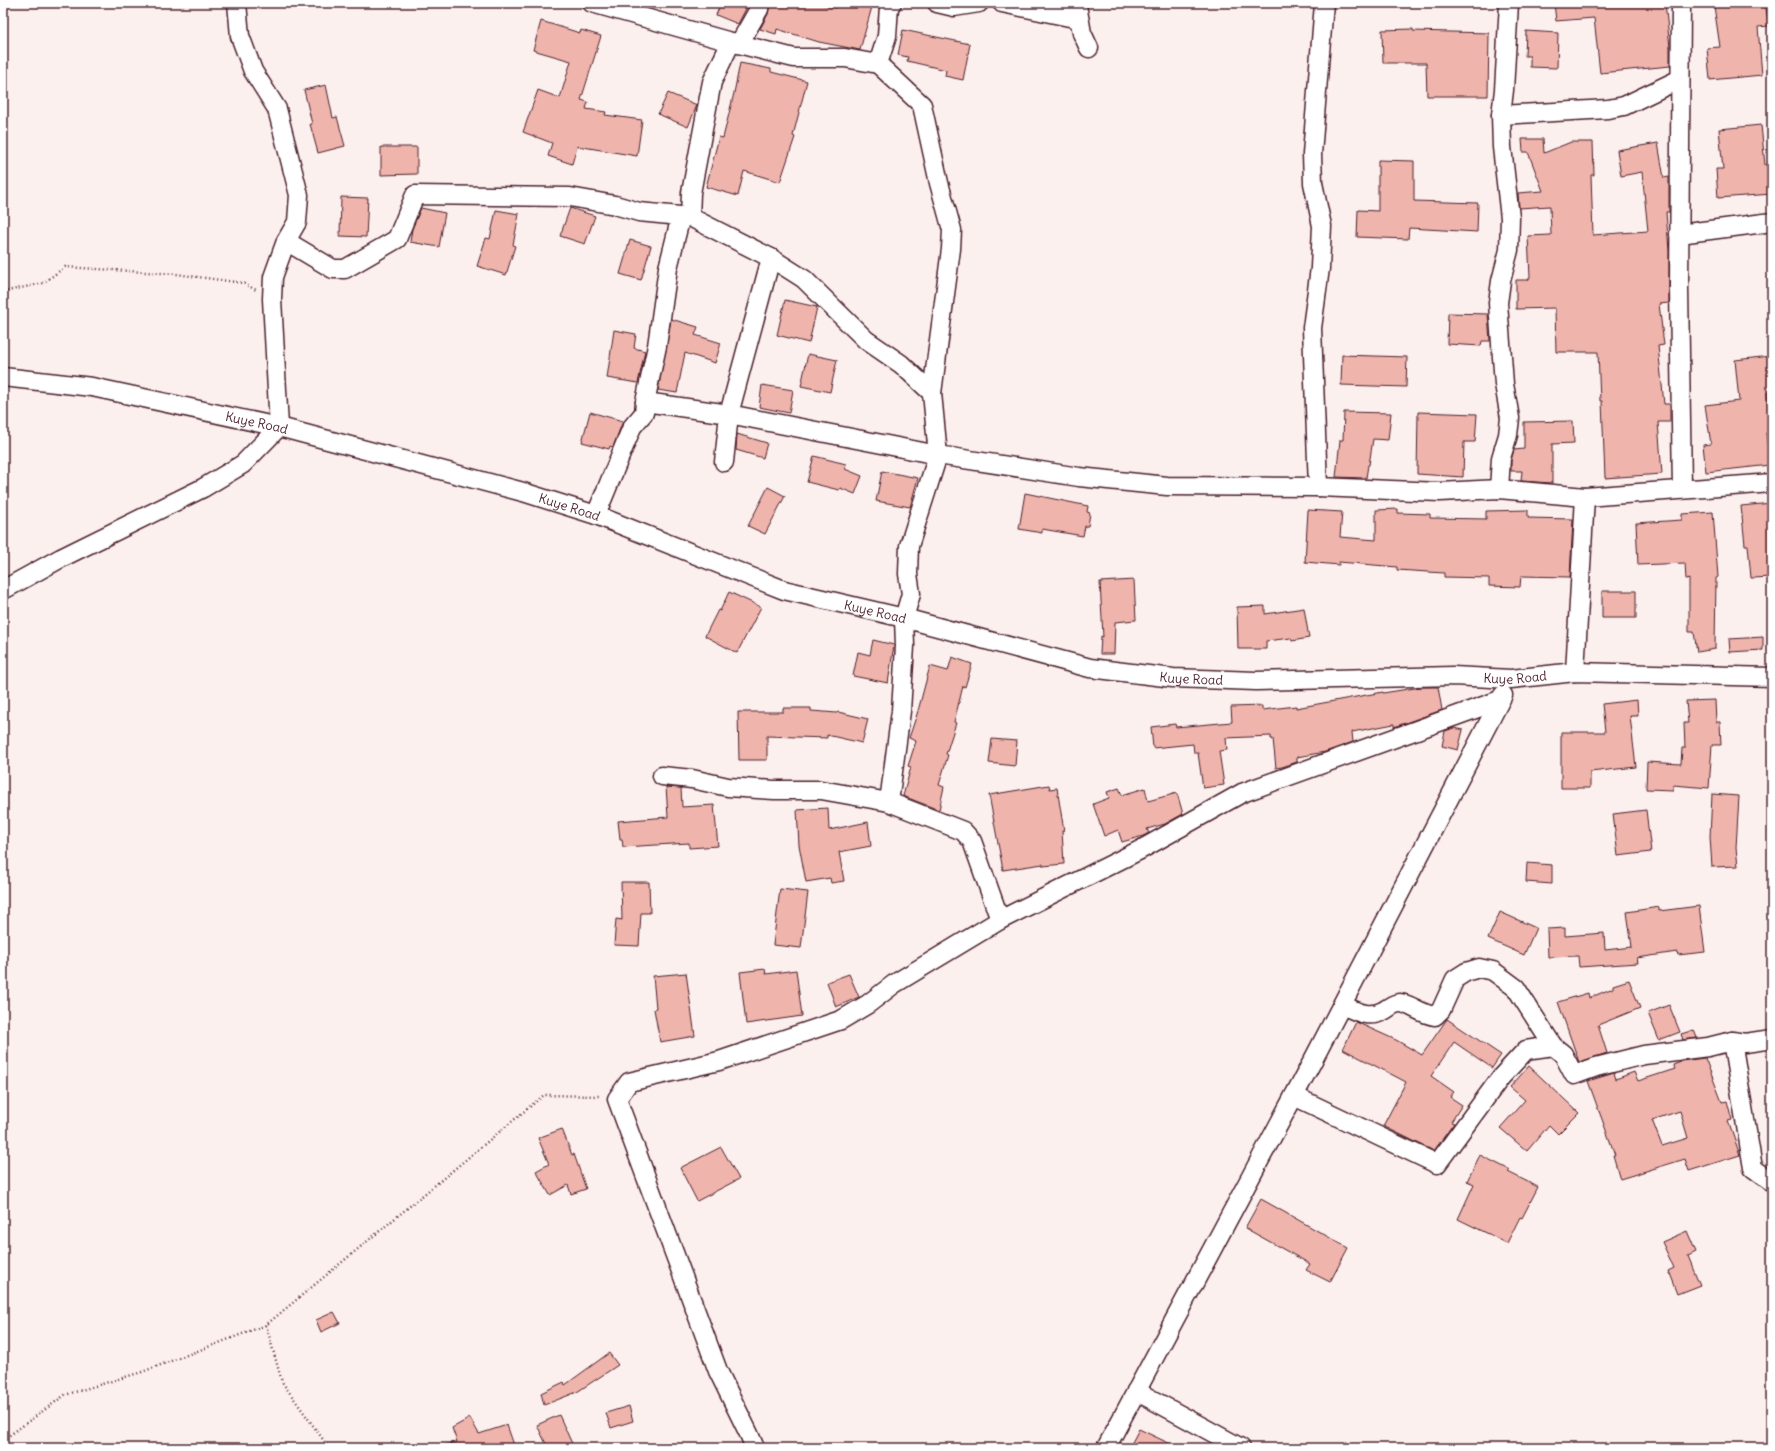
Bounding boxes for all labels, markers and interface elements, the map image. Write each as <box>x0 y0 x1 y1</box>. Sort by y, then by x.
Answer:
street label: Kuye Road <box>224 407 290 438</box>
street label: Kuye Road <box>537 489 603 524</box>
street label: Kuye Road <box>842 596 908 627</box>
street label: Kuye Road <box>1483 667 1548 688</box>
street label: Kuye Road <box>1159 668 1224 688</box>

